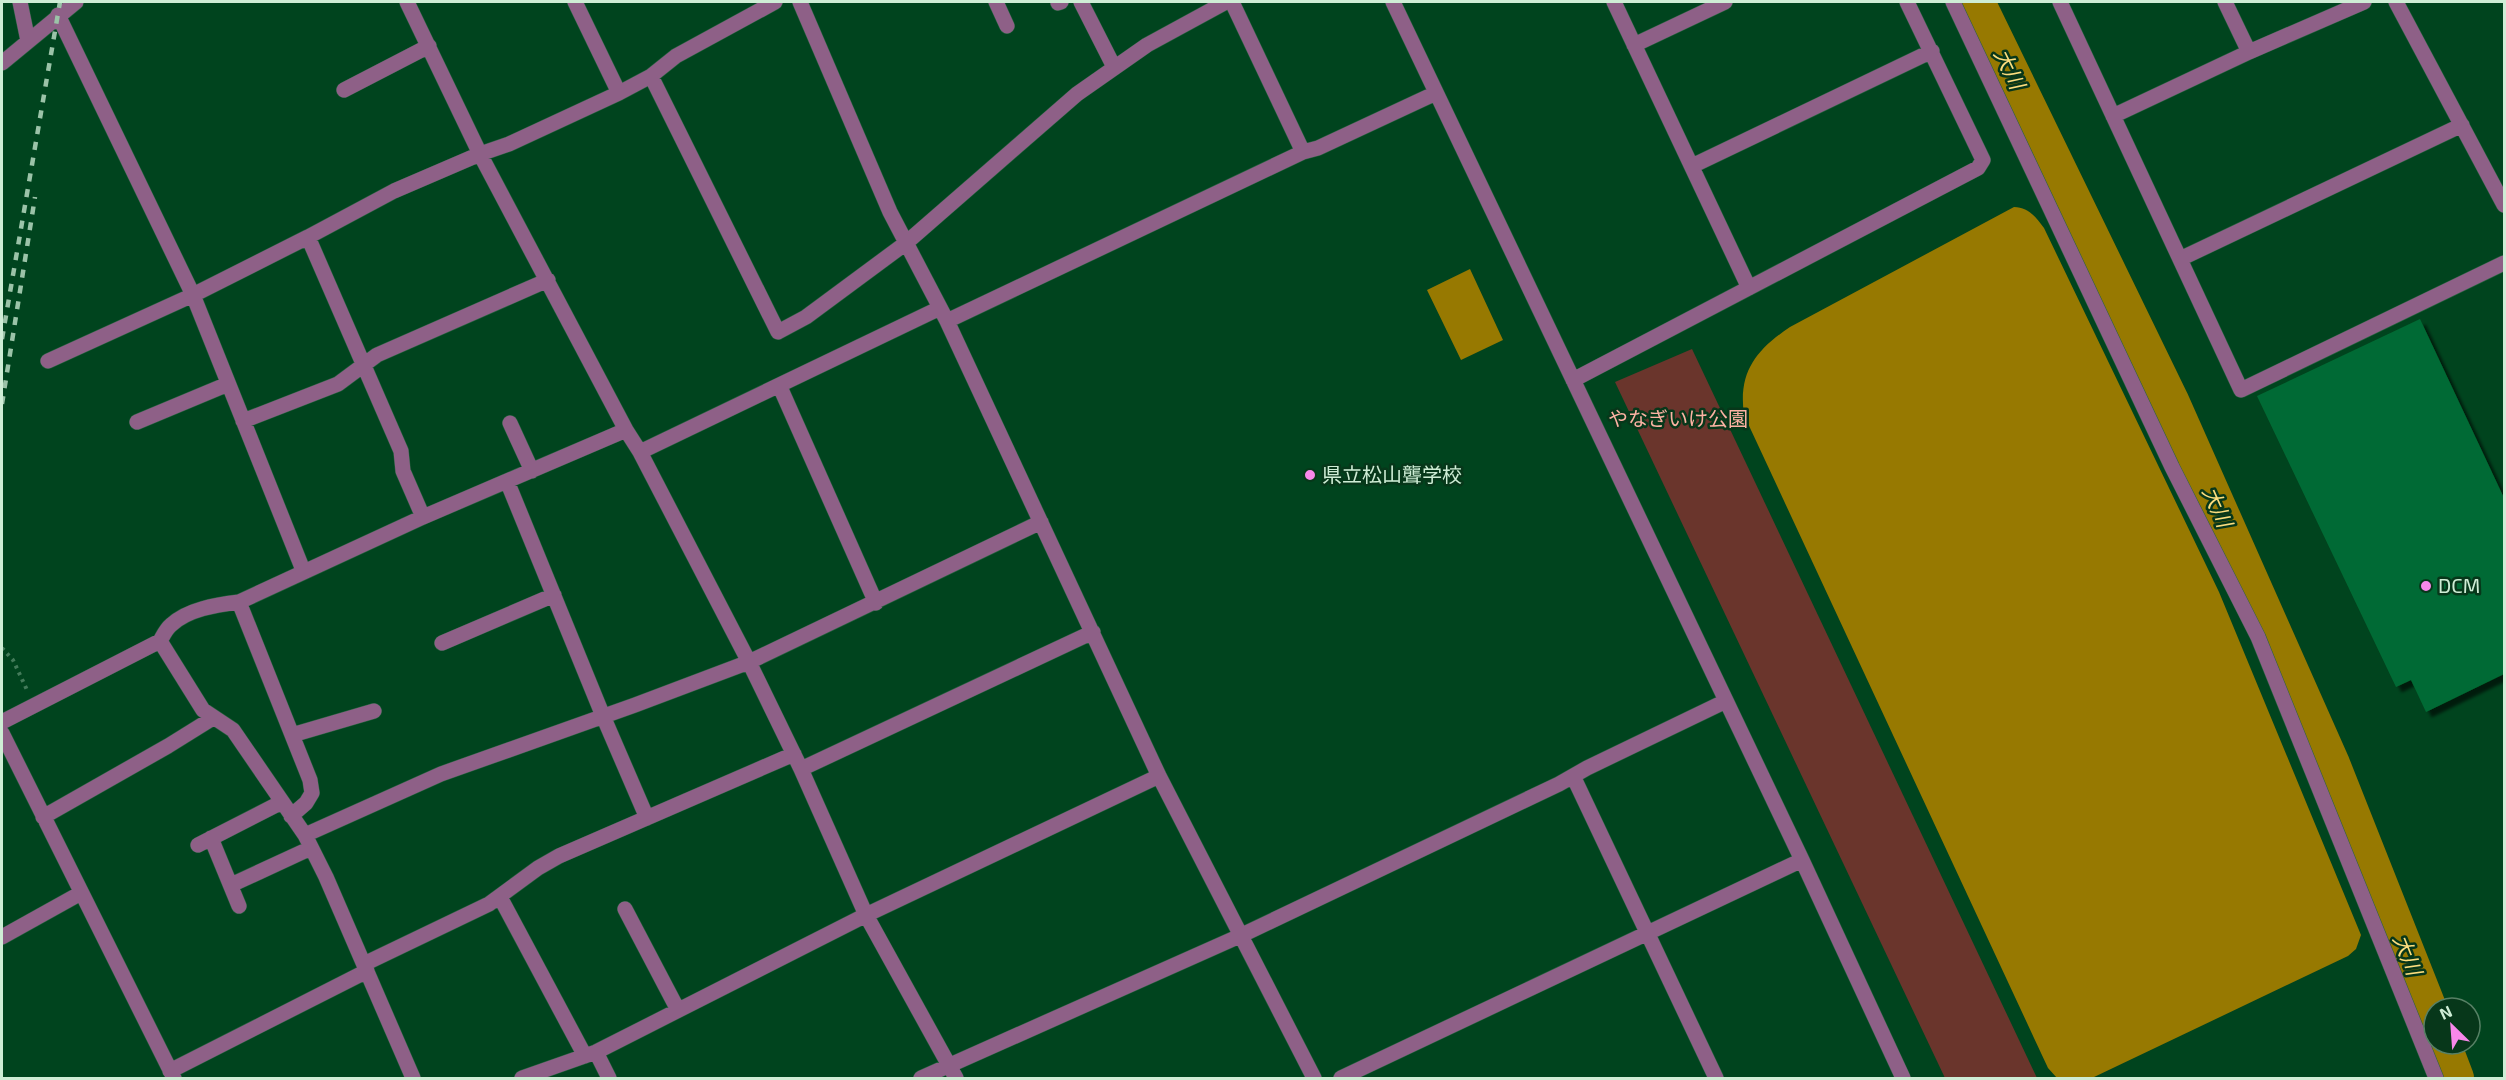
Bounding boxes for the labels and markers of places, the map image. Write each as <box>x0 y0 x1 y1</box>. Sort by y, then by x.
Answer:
place label: 県立松山聾学校 <box>1322 462 1462 486</box>
marker: 県立松山聾学校 <box>1303 468 1317 482</box>
place label: DCM <box>2438 573 2480 597</box>
marker: DCM <box>2419 579 2433 593</box>

